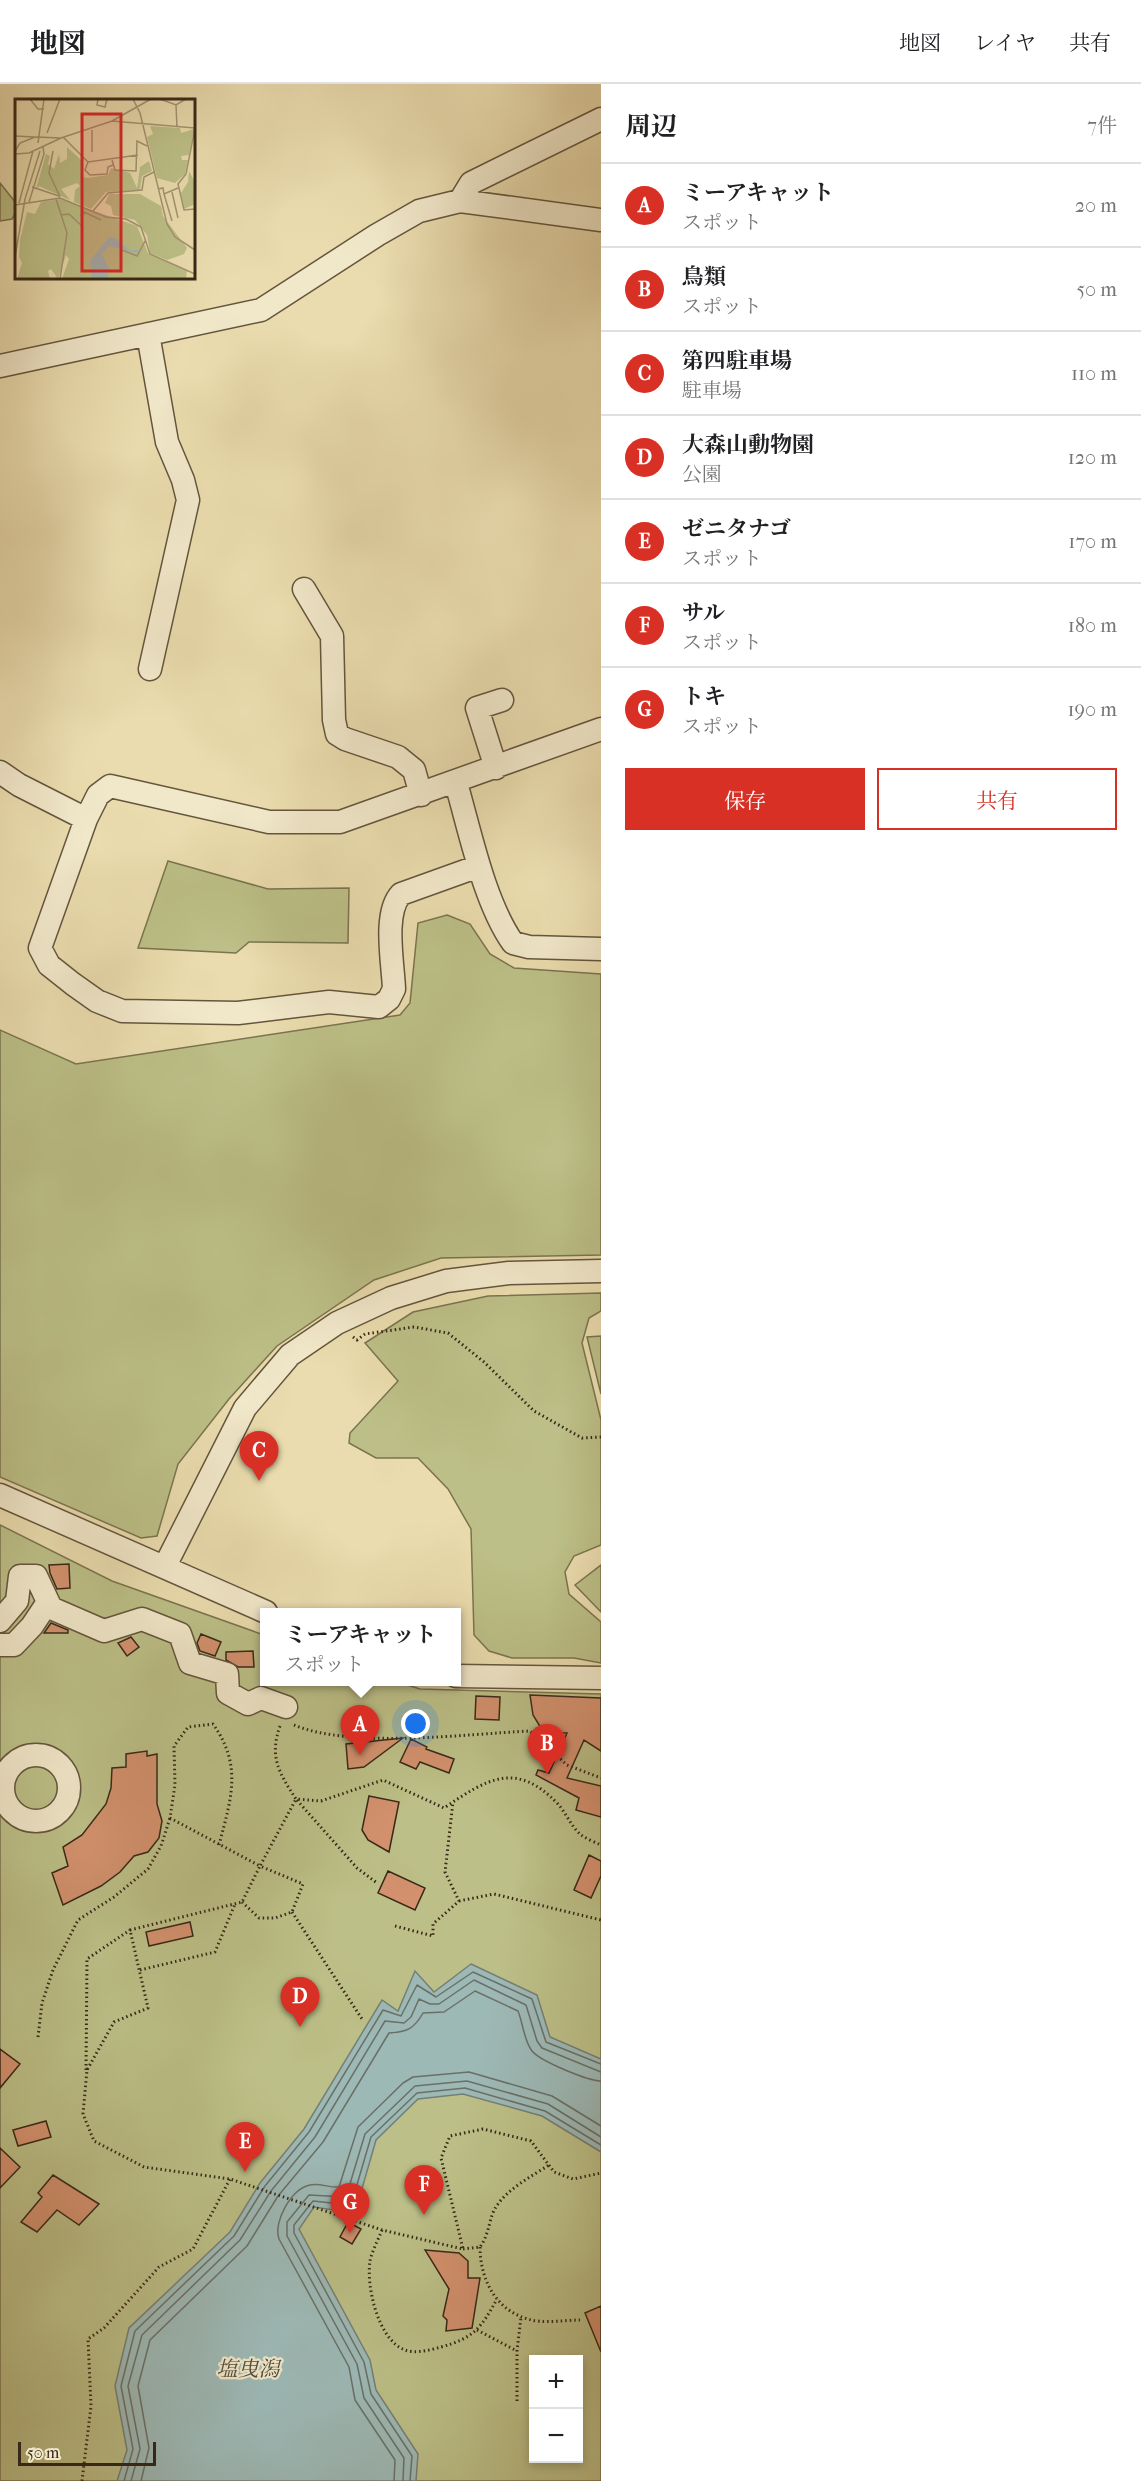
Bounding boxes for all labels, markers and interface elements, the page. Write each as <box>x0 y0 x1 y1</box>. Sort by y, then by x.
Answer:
text: 地図 <box>30 27 86 60</box>
text: 地図 <box>899 31 941 55</box>
text: レイヤ <box>974 31 1036 55</box>
text: 共有 <box>1069 31 1111 55</box>
inset map <box>15 99 195 279</box>
text: 周辺 <box>625 111 677 142</box>
text: 7件 <box>1087 114 1117 137</box>
text: ミーアキャット <box>682 180 834 206</box>
text: A <box>638 194 651 217</box>
text: 20 m <box>1075 194 1117 217</box>
text: スポット <box>682 211 762 234</box>
text: 鳥類 <box>682 264 726 290</box>
text: B <box>638 278 651 301</box>
text: 50 m <box>1076 278 1117 301</box>
text: スポット <box>682 295 762 318</box>
text: 第四駐車場 <box>682 348 792 374</box>
text: C <box>638 362 651 385</box>
text: 110 m <box>1071 362 1117 385</box>
text: 駐車場 <box>682 379 742 402</box>
text: 大森山動物園 <box>682 432 814 458</box>
text: D <box>637 446 652 469</box>
text: 120 m <box>1068 446 1117 469</box>
text: 公園 <box>682 463 722 486</box>
text: ゼニタナゴ <box>682 516 791 542</box>
text: E <box>638 530 651 553</box>
text: 170 m <box>1068 530 1117 553</box>
text: スポット <box>682 547 762 570</box>
text: サル <box>682 600 725 626</box>
text: F <box>639 614 650 637</box>
text: 180 m <box>1068 614 1117 637</box>
text: スポット <box>682 631 762 654</box>
text: トキ <box>682 684 726 710</box>
text: G <box>637 698 652 721</box>
text: 190 m <box>1067 698 1117 721</box>
text: スポット <box>682 715 762 738</box>
button: 保存 <box>625 768 865 830</box>
button: 共有 <box>877 768 1117 830</box>
pin: C <box>240 1432 278 1481</box>
popup <box>260 1608 461 1686</box>
text: ミーアキャット <box>284 1622 437 1648</box>
text: スポット <box>284 1653 364 1676</box>
pin: A <box>340 1706 380 1755</box>
your location <box>401 1709 430 1738</box>
pin: B <box>528 1724 566 1774</box>
pin: D <box>280 1978 320 2027</box>
pin: E <box>226 2122 264 2172</box>
pin: F <box>404 2166 444 2215</box>
pin: G <box>330 2184 370 2233</box>
map controls <box>529 2355 583 2463</box>
button: + <box>529 2355 583 2409</box>
water label: 塩曳潟 <box>217 2357 282 2381</box>
button: − <box>529 2409 583 2463</box>
scale bar <box>18 2439 156 2466</box>
text: 50 m <box>27 2443 59 2462</box>

